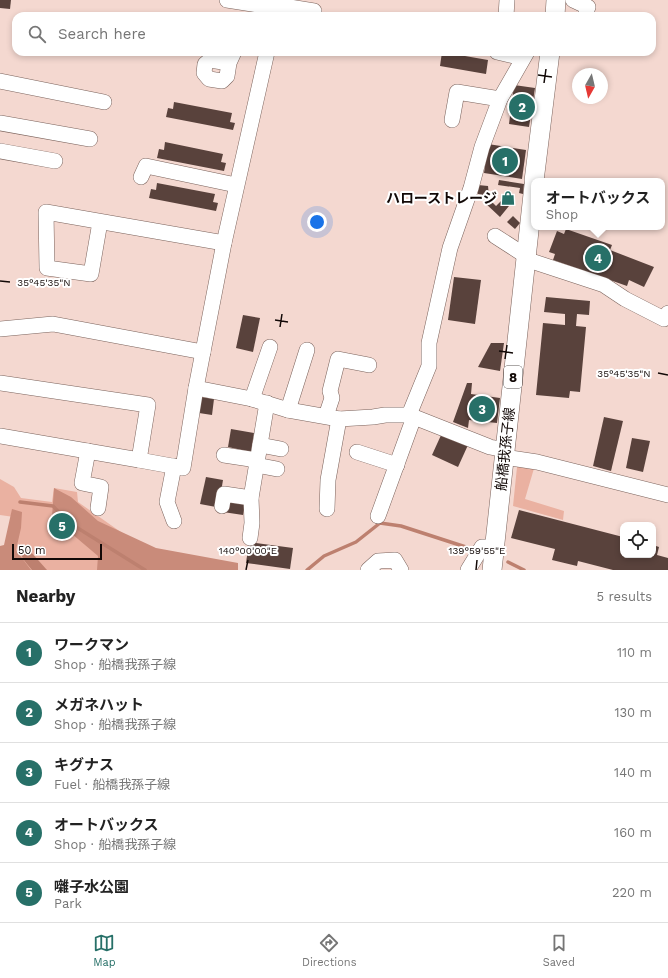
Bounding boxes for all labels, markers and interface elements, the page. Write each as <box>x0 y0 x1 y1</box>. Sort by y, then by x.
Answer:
search box <box>12 12 656 56</box>
icon: search <box>26 23 48 45</box>
text: Search here <box>58 25 146 43</box>
north arrow <box>572 68 608 104</box>
pin: 2 <box>509 92 535 122</box>
pin: 1 <box>492 146 518 176</box>
popup <box>531 178 665 230</box>
text: オートバックス <box>546 189 650 207</box>
place label: ハローストレージ <box>386 190 497 206</box>
shop icon: ハローストレージ <box>500 190 516 206</box>
text: Shop <box>546 207 578 222</box>
your location <box>307 212 327 232</box>
pin: 4 <box>585 243 611 273</box>
text: 35°45'35"N <box>17 277 71 288</box>
road number: 8 <box>504 366 522 388</box>
text: 35°45'35"N <box>597 368 651 379</box>
pin: 3 <box>469 394 495 424</box>
street label: 船橋我孫子線 <box>493 406 517 492</box>
pin: 5 <box>49 511 75 541</box>
map controls <box>620 522 656 558</box>
button: locate <box>620 522 656 558</box>
scale bar <box>12 542 102 561</box>
text: 50 m <box>18 544 45 557</box>
text: 140°00'00"E <box>219 545 277 556</box>
text: 139°59'55"E <box>449 545 505 556</box>
text: Nearby <box>16 586 75 606</box>
text: 5 results <box>597 589 652 604</box>
text: ワークマン <box>54 636 129 654</box>
text: 1 <box>26 645 32 660</box>
text: 110 m <box>617 645 652 660</box>
text: Shop · 船橋我孫子線 <box>54 657 176 672</box>
text: メガネハット <box>54 696 144 714</box>
text: 2 <box>25 705 33 720</box>
text: 130 m <box>614 705 652 720</box>
text: Shop · 船橋我孫子線 <box>54 717 176 732</box>
text: キグナス <box>54 756 114 774</box>
text: 3 <box>25 765 33 780</box>
text: 140 m <box>614 765 652 780</box>
text: Fuel · 船橋我孫子線 <box>54 777 170 792</box>
text: オートバックス <box>54 816 159 834</box>
text: 4 <box>25 825 33 840</box>
text: 160 m <box>614 825 652 840</box>
text: Shop · 船橋我孫子線 <box>54 837 176 852</box>
text: 囃子水公園 <box>54 878 129 896</box>
text: 5 <box>25 885 33 900</box>
text: 220 m <box>612 885 652 900</box>
text: Park <box>54 896 82 911</box>
tab: Map <box>93 932 116 969</box>
tab: Directions <box>302 932 356 969</box>
tab: Saved <box>543 932 575 969</box>

